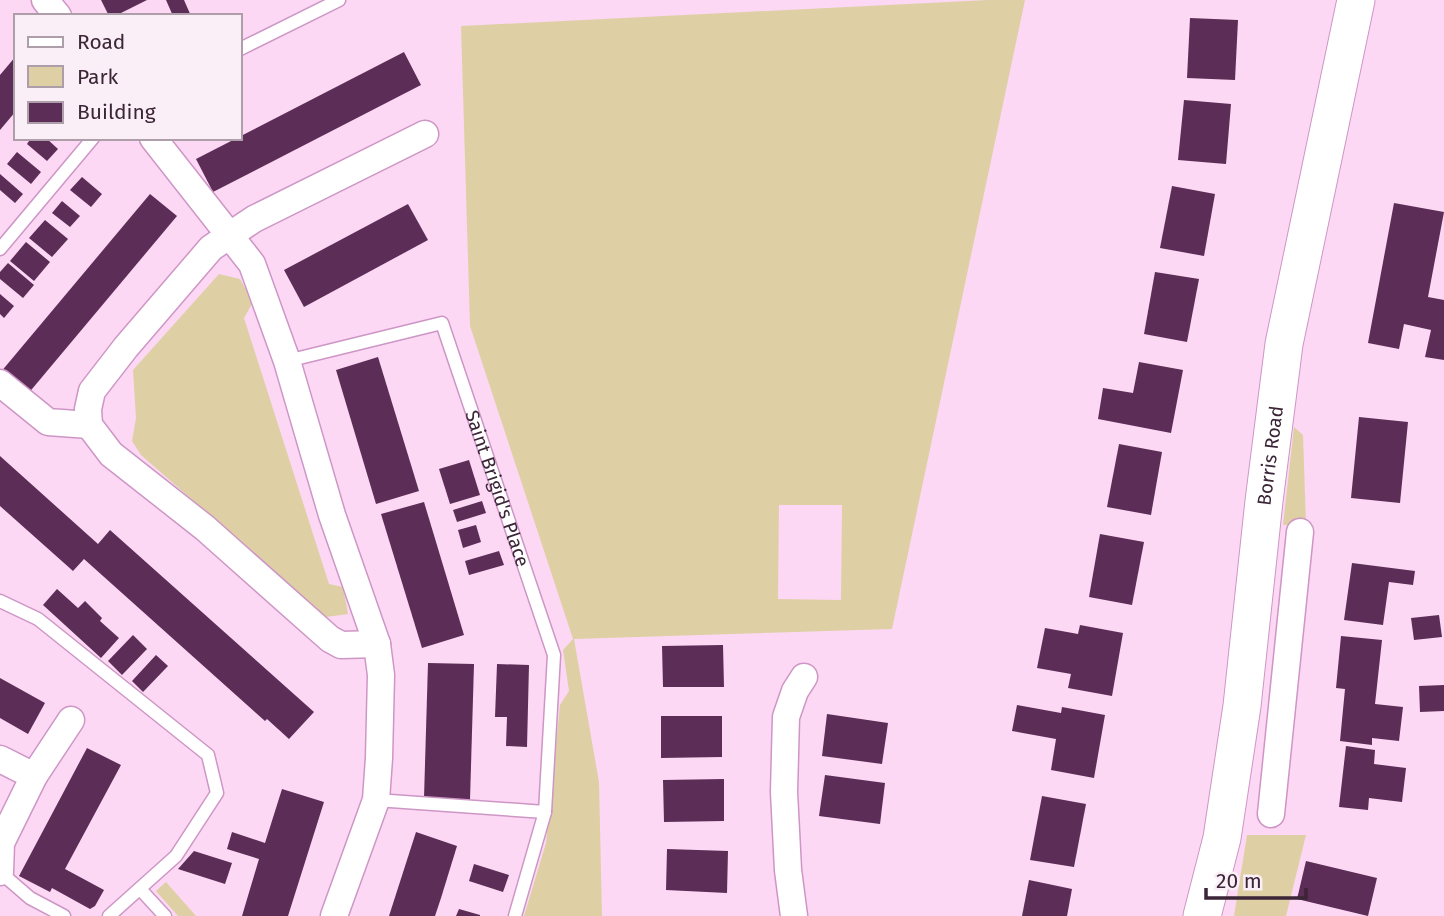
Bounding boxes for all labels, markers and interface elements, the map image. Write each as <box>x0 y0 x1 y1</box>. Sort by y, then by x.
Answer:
legend <box>14 14 242 140</box>
text: Road <box>77 29 125 55</box>
text: Park <box>77 64 119 90</box>
text: Building <box>77 99 156 125</box>
street label: Borris Road <box>1253 404 1288 507</box>
street label: Saint Brigid's Place <box>460 407 534 570</box>
scale bar <box>1206 856 1306 900</box>
text: 20 m <box>1216 868 1262 894</box>

